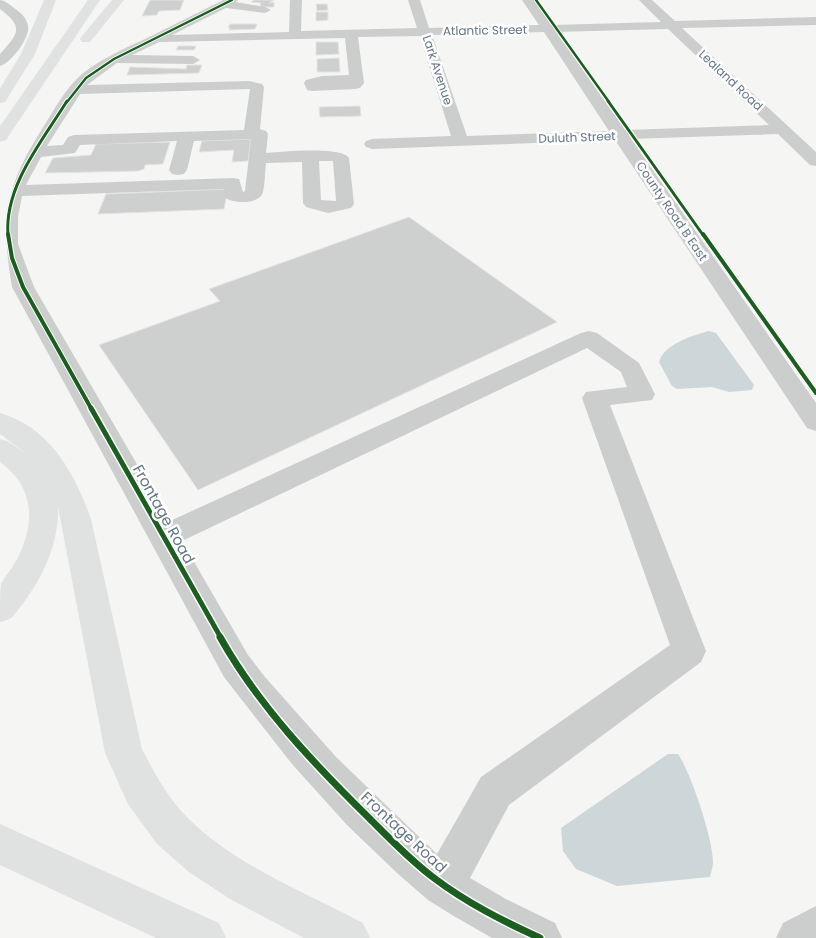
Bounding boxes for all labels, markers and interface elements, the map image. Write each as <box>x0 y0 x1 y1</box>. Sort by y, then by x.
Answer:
street label: Atlantic Street <box>443 21 527 39</box>
street label: Lark Avenue <box>419 33 457 107</box>
street label: Lealand Road <box>695 46 767 114</box>
street label: Duluth Street <box>538 127 616 147</box>
street label: County Road B East <box>632 158 712 264</box>
street label: Frontage Road <box>128 461 200 567</box>
street label: Frontage Road <box>356 787 452 877</box>

